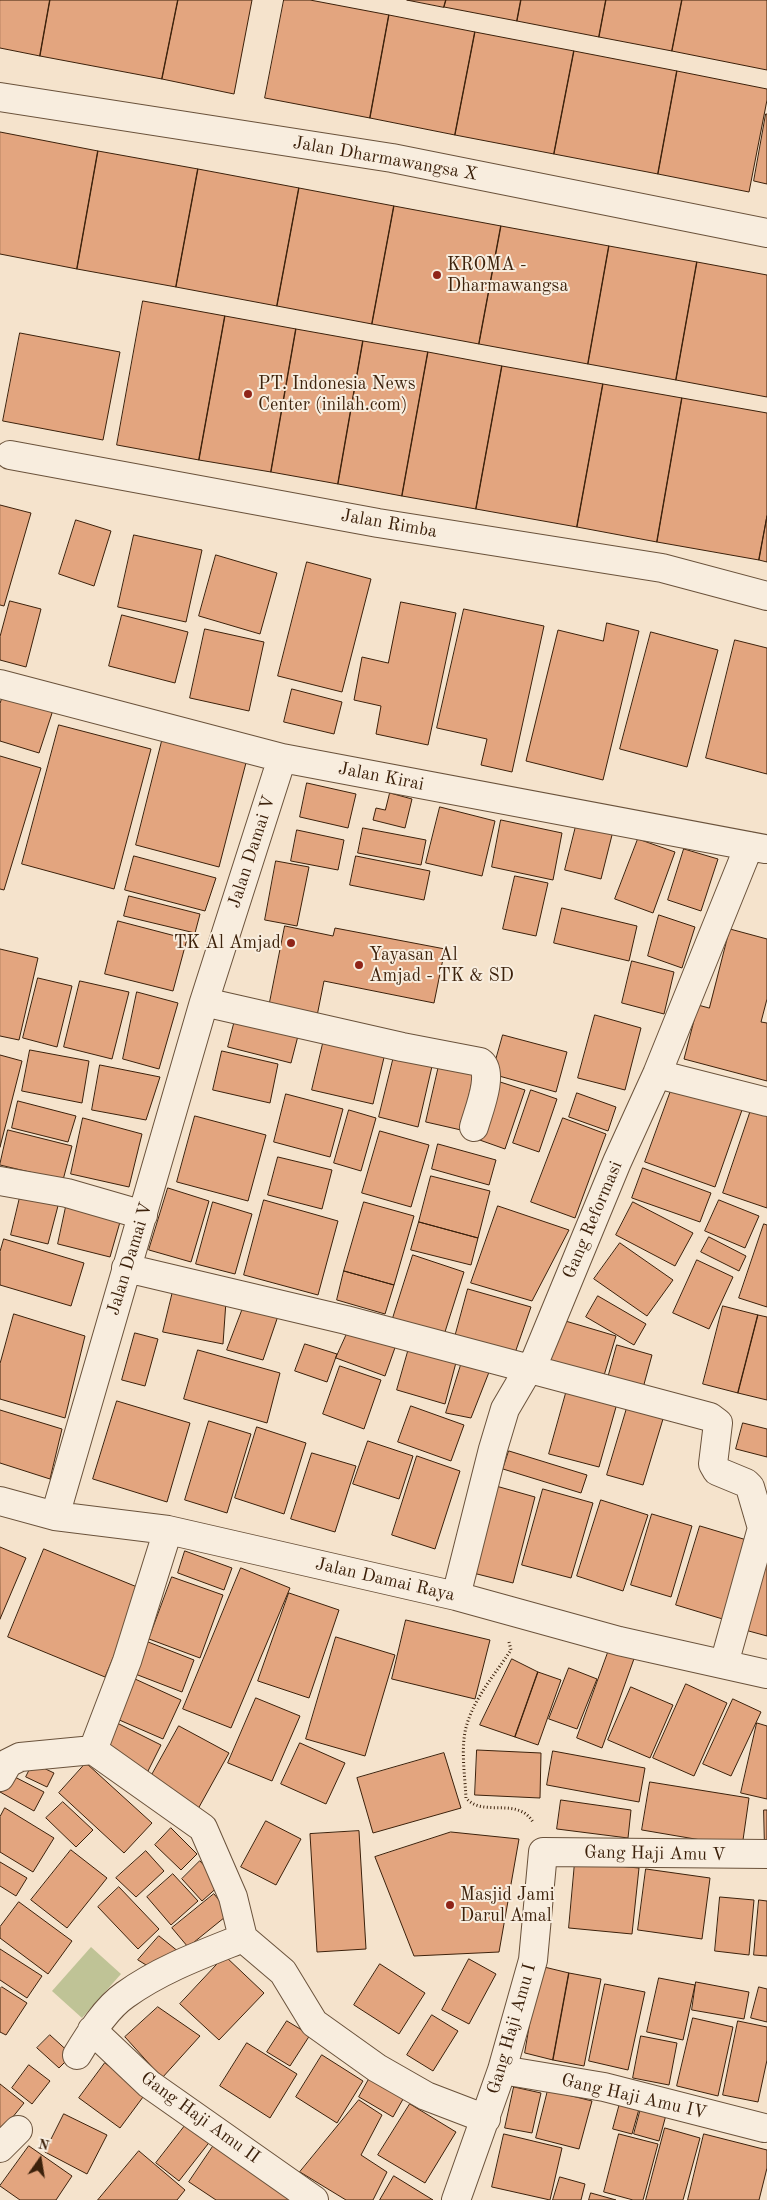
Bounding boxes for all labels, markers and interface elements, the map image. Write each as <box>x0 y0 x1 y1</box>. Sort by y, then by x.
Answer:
street label: Jalan Dharmawangsa X <box>291 132 479 186</box>
place label: KROMA - Dharmawangsa <box>447 254 568 296</box>
marker: KROMA - Dharmawangsa <box>431 269 443 281</box>
place label: PT. Indonesia News Center (inilah.com) <box>258 373 416 416</box>
marker: PT. Indonesia News Center (inilah.com) <box>242 388 254 400</box>
street label: Jalan Rimba <box>339 505 439 543</box>
street label: Jalan Kirai <box>336 758 426 796</box>
street label: Jalan Damai V <box>224 793 280 911</box>
place label: TK Al Amjad <box>174 932 281 954</box>
marker: TK Al Amjad <box>285 937 297 949</box>
place label: Yayasan Al Amjad - TK & SD <box>369 944 514 986</box>
marker: Yayasan Al Amjad - TK & SD <box>353 959 365 971</box>
street label: Gang Reformasi <box>559 1158 627 1282</box>
street label: Jalan Damai V <box>103 1200 157 1318</box>
street label: Jalan Damai Raya <box>313 1553 457 1607</box>
street label: Gang Haji Amu V <box>584 1842 726 1866</box>
place label: Masjid Jami Darul Amal <box>460 1884 555 1926</box>
marker: Masjid Jami Darul Amal <box>444 1899 456 1911</box>
street label: Gang Haji Amu I <box>483 1961 541 2097</box>
street label: Gang Haji Amu II <box>136 2068 264 2168</box>
street label: Gang Haji Amu IV <box>559 2070 709 2124</box>
north arrow <box>15 2135 65 2185</box>
text: N <box>37 2137 50 2153</box>

